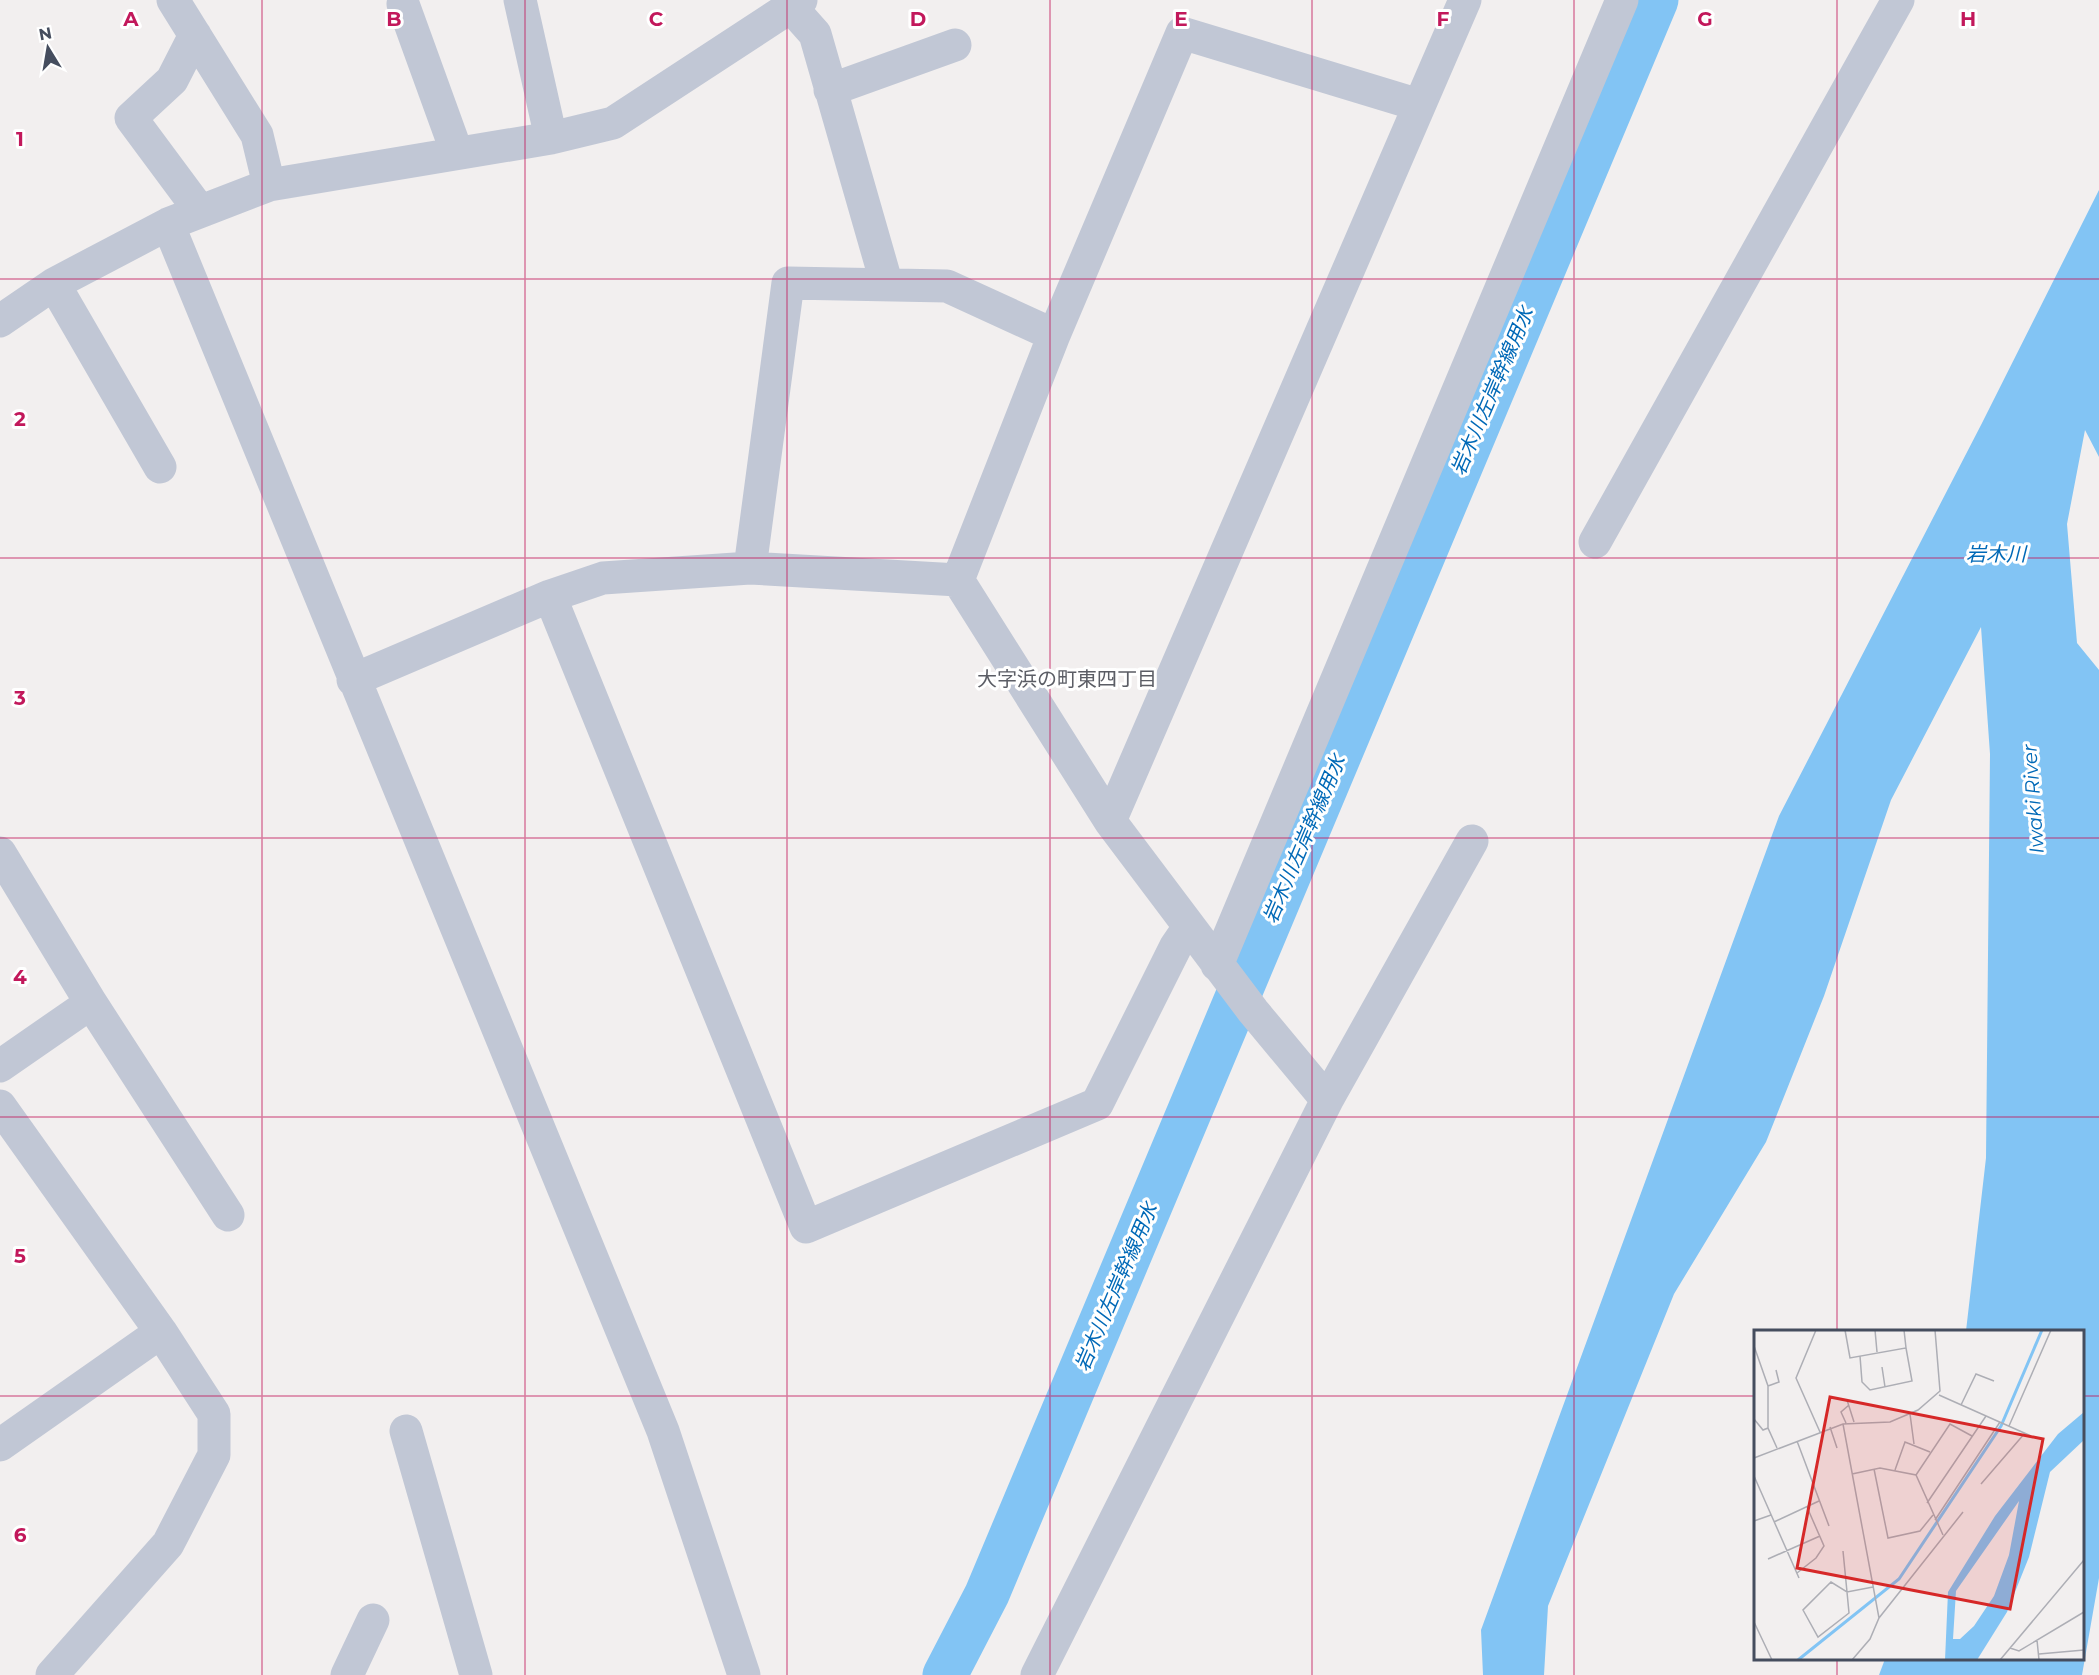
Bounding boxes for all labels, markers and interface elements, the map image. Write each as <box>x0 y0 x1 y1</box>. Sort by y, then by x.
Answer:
text: A <box>122 7 139 31</box>
text: B <box>386 7 402 31</box>
text: C <box>649 7 664 31</box>
text: D <box>910 7 926 31</box>
text: E <box>1174 7 1188 31</box>
text: F <box>1437 7 1450 31</box>
text: G <box>1697 7 1713 31</box>
text: H <box>1960 7 1976 31</box>
north arrow <box>18 18 78 78</box>
text: N <box>37 23 53 44</box>
text: 1 <box>16 127 24 151</box>
water label: 岩木川左岸幹線用水 <box>1446 302 1539 479</box>
text: 2 <box>14 407 26 431</box>
water label: 岩木川 <box>1966 542 2028 566</box>
district label: 大字浜の町東四丁目 <box>977 667 1157 691</box>
text: 3 <box>13 686 26 710</box>
water label: Iwaki River <box>2017 742 2049 855</box>
water label: 岩木川左岸幹線用水 <box>1258 750 1351 927</box>
text: 4 <box>13 965 27 989</box>
water label: 岩木川左岸幹線用水 <box>1070 1198 1163 1375</box>
text: 5 <box>14 1244 26 1268</box>
inset map <box>1754 1330 2084 1660</box>
text: 6 <box>14 1523 27 1547</box>

